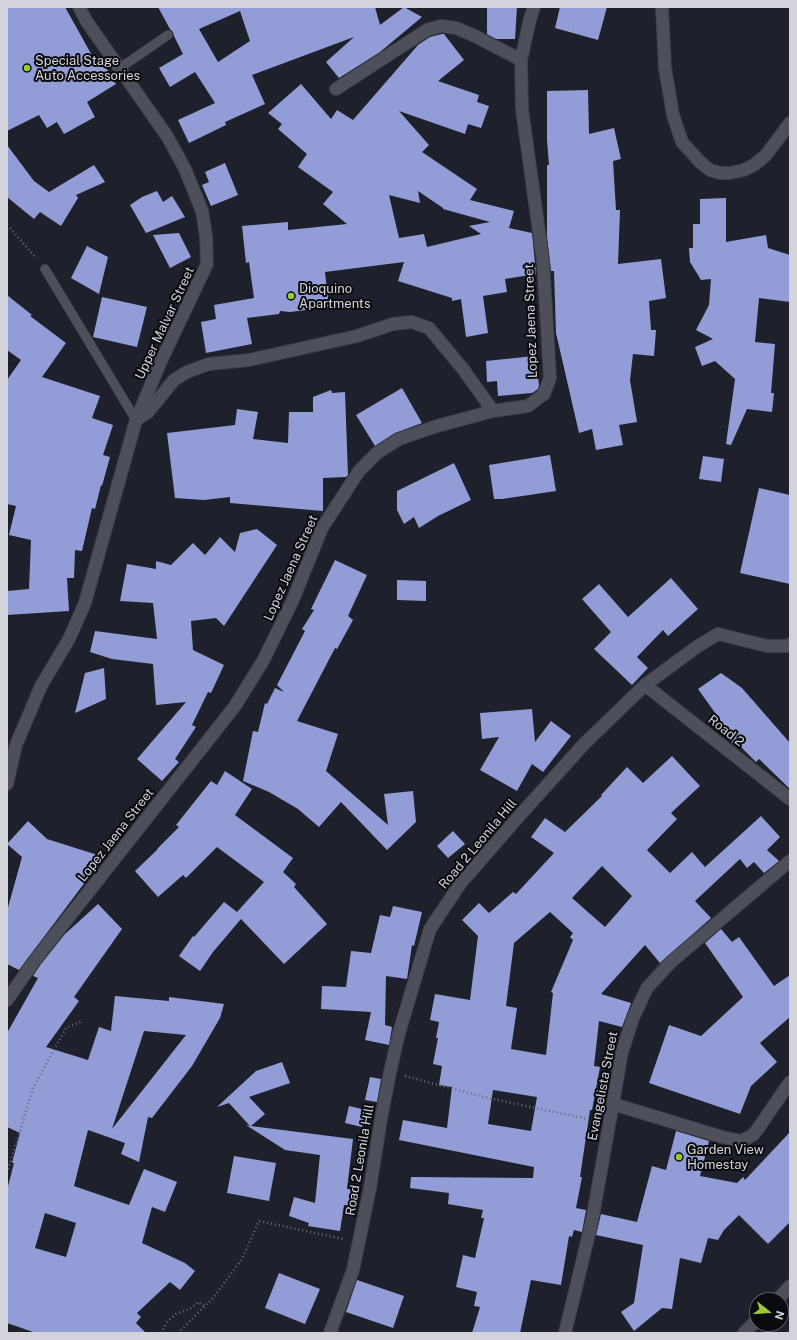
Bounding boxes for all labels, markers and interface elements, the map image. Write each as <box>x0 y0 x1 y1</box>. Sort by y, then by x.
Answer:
place label: Special Stage Auto Accessories <box>35 53 140 84</box>
marker: Special Stage Auto Accessories <box>22 63 32 73</box>
street label: Upper Malvar Street <box>132 264 198 382</box>
street label: Lopez Jaena Street <box>521 264 541 378</box>
place label: Dioquino Apartments <box>299 281 370 312</box>
marker: Dioquino Apartments <box>286 291 296 301</box>
street label: Lopez Jaena Street <box>261 513 321 623</box>
street label: Road 2 <box>705 712 747 750</box>
street label: Lopez Jaena Street <box>75 785 157 885</box>
street label: Road 2 Leonila Hill <box>436 796 520 892</box>
street label: Evangelista Street <box>585 1030 621 1142</box>
street label: Road 2 Leonila Hill <box>343 1103 377 1217</box>
place label: Garden View Homestay <box>687 1142 764 1173</box>
marker: Garden View Homestay <box>674 1152 684 1162</box>
north arrow <box>749 1292 789 1332</box>
text: N <box>773 1309 787 1321</box>

